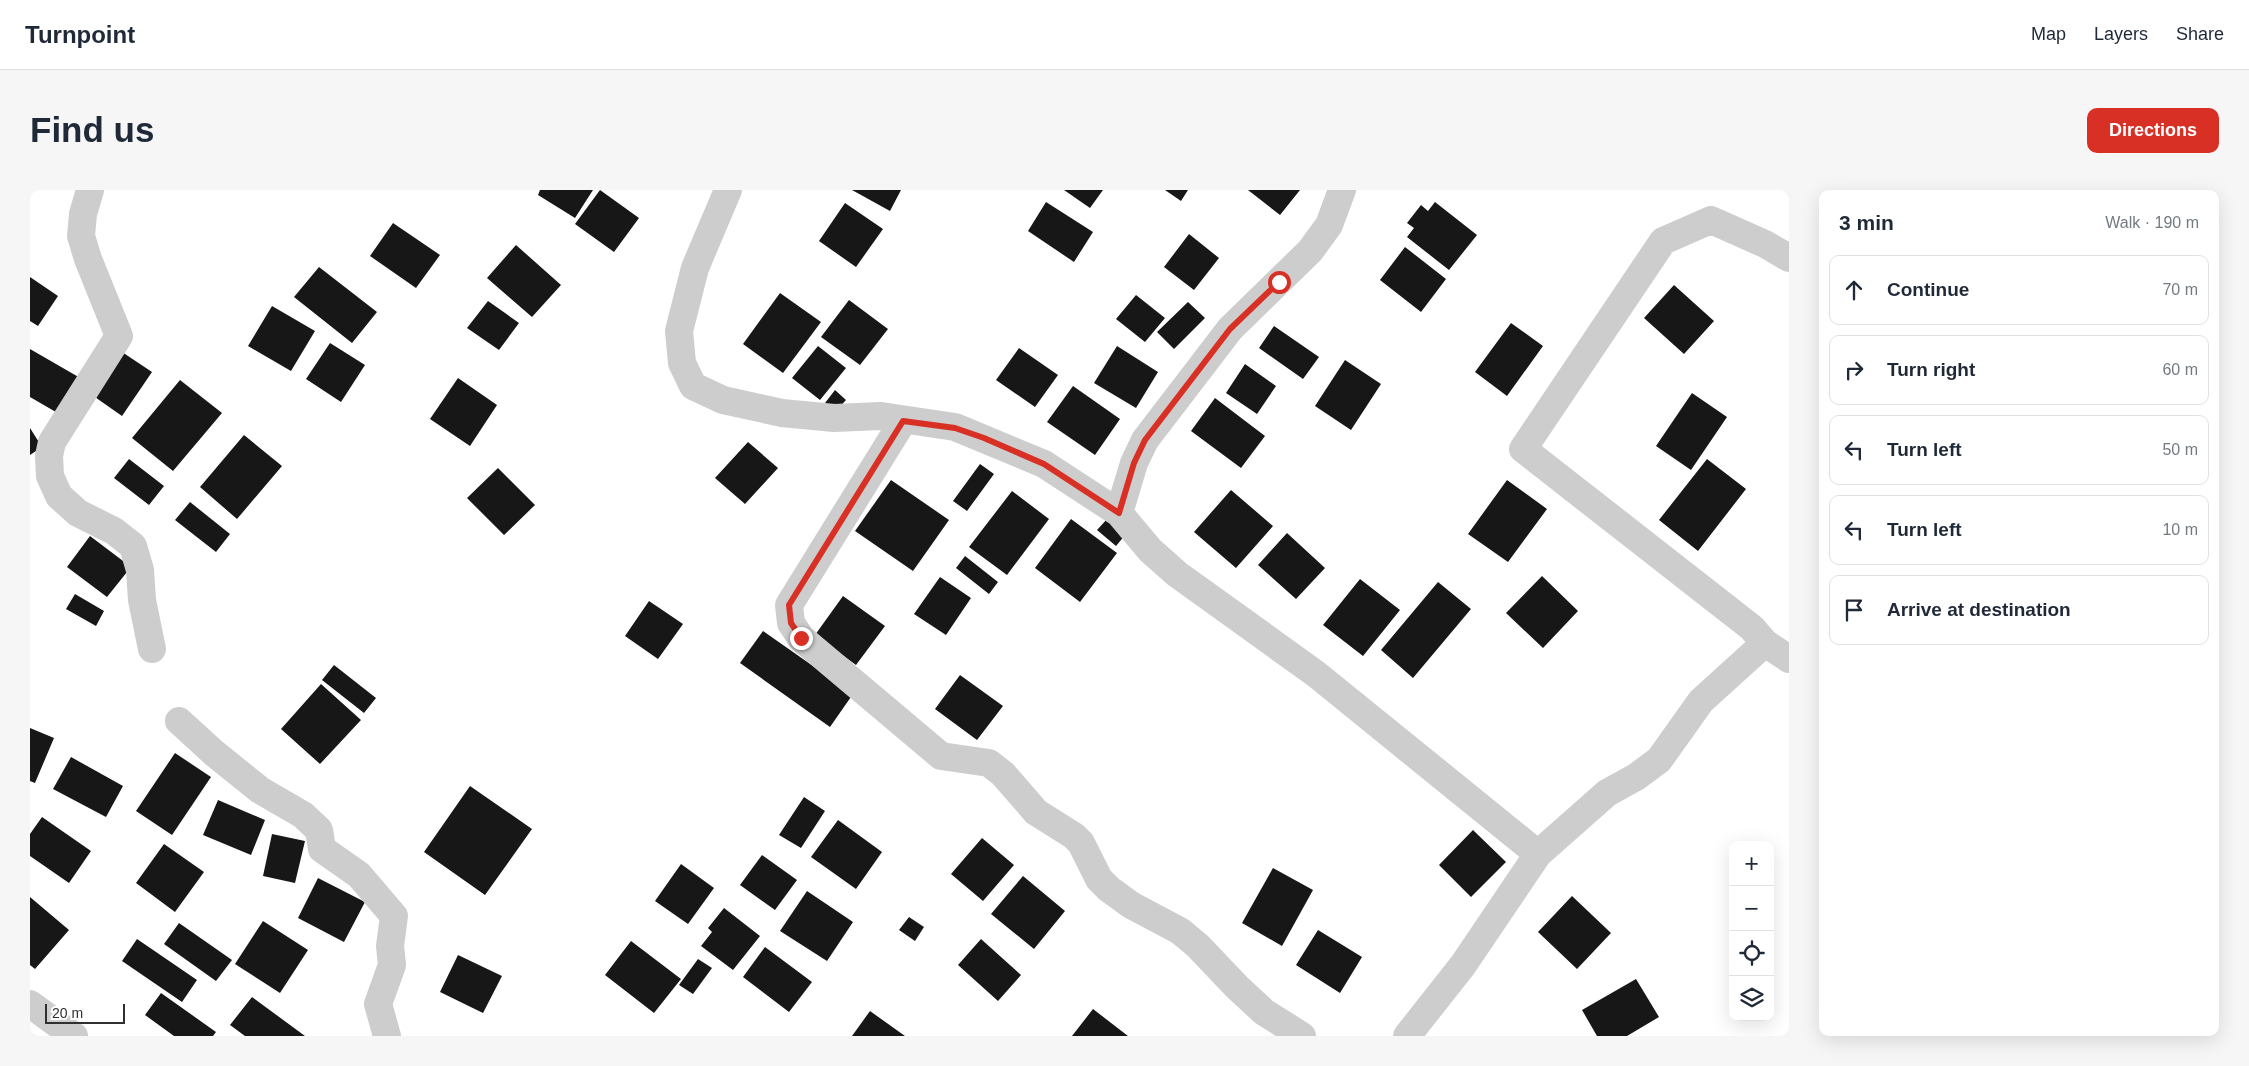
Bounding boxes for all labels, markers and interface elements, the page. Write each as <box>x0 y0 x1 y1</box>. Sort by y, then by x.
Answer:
text: Turnpoint <box>25 21 135 48</box>
text: Map <box>2031 24 2066 44</box>
text: Layers <box>2094 24 2148 44</box>
text: Share <box>2176 24 2224 44</box>
button: Directions <box>2087 108 2219 153</box>
text: Find us <box>30 110 154 149</box>
text: 3 min <box>1839 211 1894 234</box>
text: Walk · 190 m <box>2105 214 2199 231</box>
route start <box>1268 271 1291 294</box>
icon: ahead <box>1840 276 1868 304</box>
text: Continue <box>1887 279 1969 300</box>
text: 70 m <box>2162 281 2198 298</box>
icon: right <box>1840 356 1868 384</box>
text: Turn right <box>1887 359 1975 380</box>
text: 60 m <box>2162 361 2198 378</box>
icon: left <box>1840 436 1868 464</box>
text: Turn left <box>1887 439 1962 460</box>
text: 50 m <box>2162 441 2198 458</box>
icon: left <box>1840 516 1868 544</box>
text: Turn left <box>1887 519 1962 540</box>
text: 10 m <box>2162 521 2198 538</box>
icon: arrive <box>1840 596 1868 624</box>
text: Arrive at destination <box>1887 599 2071 620</box>
route end <box>790 627 813 650</box>
map controls <box>1729 841 1774 1021</box>
button: + <box>1729 841 1774 886</box>
button: − <box>1729 886 1774 931</box>
button: locate <box>1729 931 1774 976</box>
button: layers <box>1729 976 1774 1021</box>
scale bar <box>45 1001 125 1024</box>
text: 20 m <box>52 1005 83 1021</box>

